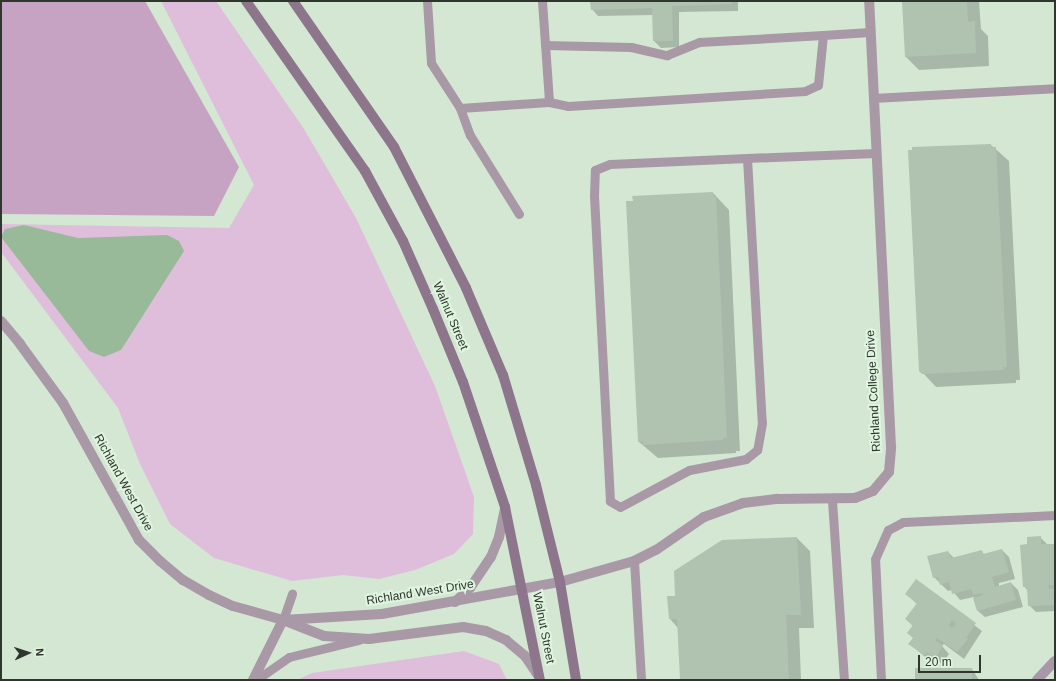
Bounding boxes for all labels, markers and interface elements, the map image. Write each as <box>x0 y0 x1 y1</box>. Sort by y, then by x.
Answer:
street label: Walnut Street <box>429 280 471 352</box>
street label: Richland College Drive <box>864 330 884 452</box>
street label: Richland West Drive <box>90 432 156 534</box>
street label: Richland West Drive <box>365 577 475 609</box>
street label: Walnut Street <box>529 591 557 665</box>
north arrow <box>8 633 48 673</box>
scale bar <box>920 647 983 673</box>
text: N <box>34 648 46 657</box>
text: 20 m <box>925 655 952 669</box>

